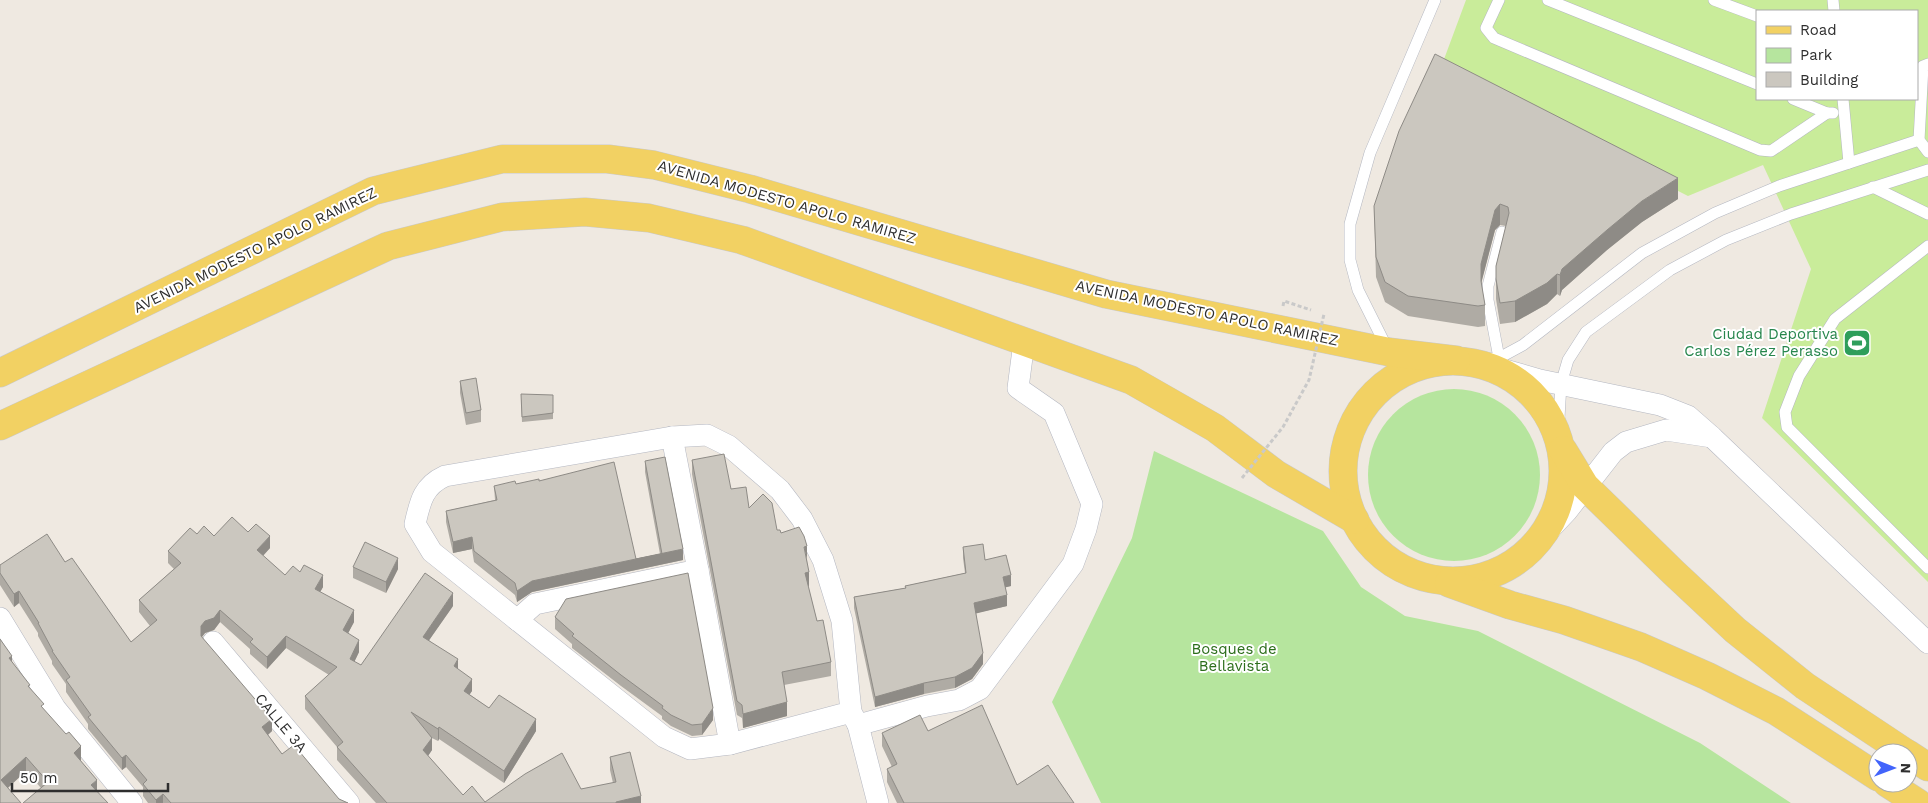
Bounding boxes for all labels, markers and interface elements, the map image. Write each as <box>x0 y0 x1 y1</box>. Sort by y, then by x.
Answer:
legend <box>1756 10 1918 100</box>
text: Road <box>1800 21 1837 39</box>
text: Park <box>1800 46 1833 64</box>
text: Building <box>1800 71 1858 89</box>
street label: AVENIDA MODESTO APOLO RAMIREZ <box>656 156 918 248</box>
street label: AVENIDA MODESTO APOLO RAMIREZ <box>131 183 379 317</box>
street label: AVENIDA MODESTO APOLO RAMIREZ <box>1074 276 1340 350</box>
place label: Ciudad Deportiva Carlos Pérez Perasso <box>1684 325 1839 360</box>
sports icon: Ciudad Deportiva Carlos Pérez Perasso <box>1842 328 1872 358</box>
park label: Bosques de Bellavista <box>1191 640 1277 675</box>
street label: CALLE 3A <box>251 690 311 756</box>
north arrow <box>1868 743 1918 793</box>
scale bar <box>12 760 169 792</box>
text: N <box>1898 763 1914 774</box>
text: 50 m <box>20 769 57 787</box>

